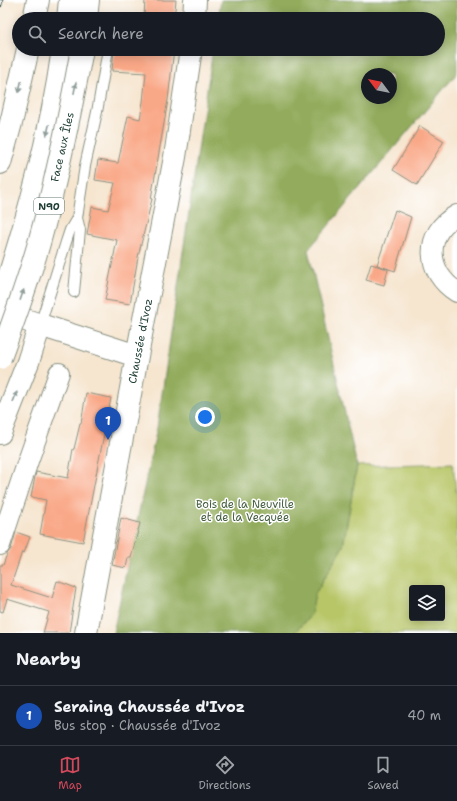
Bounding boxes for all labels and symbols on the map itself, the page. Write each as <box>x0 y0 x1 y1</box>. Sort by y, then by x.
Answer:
north arrow <box>361 68 397 104</box>
one-way arrow <box>16 81 22 93</box>
one-way arrow <box>72 82 78 94</box>
street label: Face aux Îles <box>46 111 78 183</box>
one-way arrow <box>45 124 51 136</box>
road number: N90 <box>34 198 64 214</box>
one-way arrow <box>20 289 26 301</box>
street label: Chaussée d'Ivoz <box>125 297 156 385</box>
one-way arrow <box>12 390 18 402</box>
pin: 1 <box>95 407 121 440</box>
your location <box>195 407 215 427</box>
park label: Bois de la Neuville et de la Vecquée <box>196 497 294 525</box>

